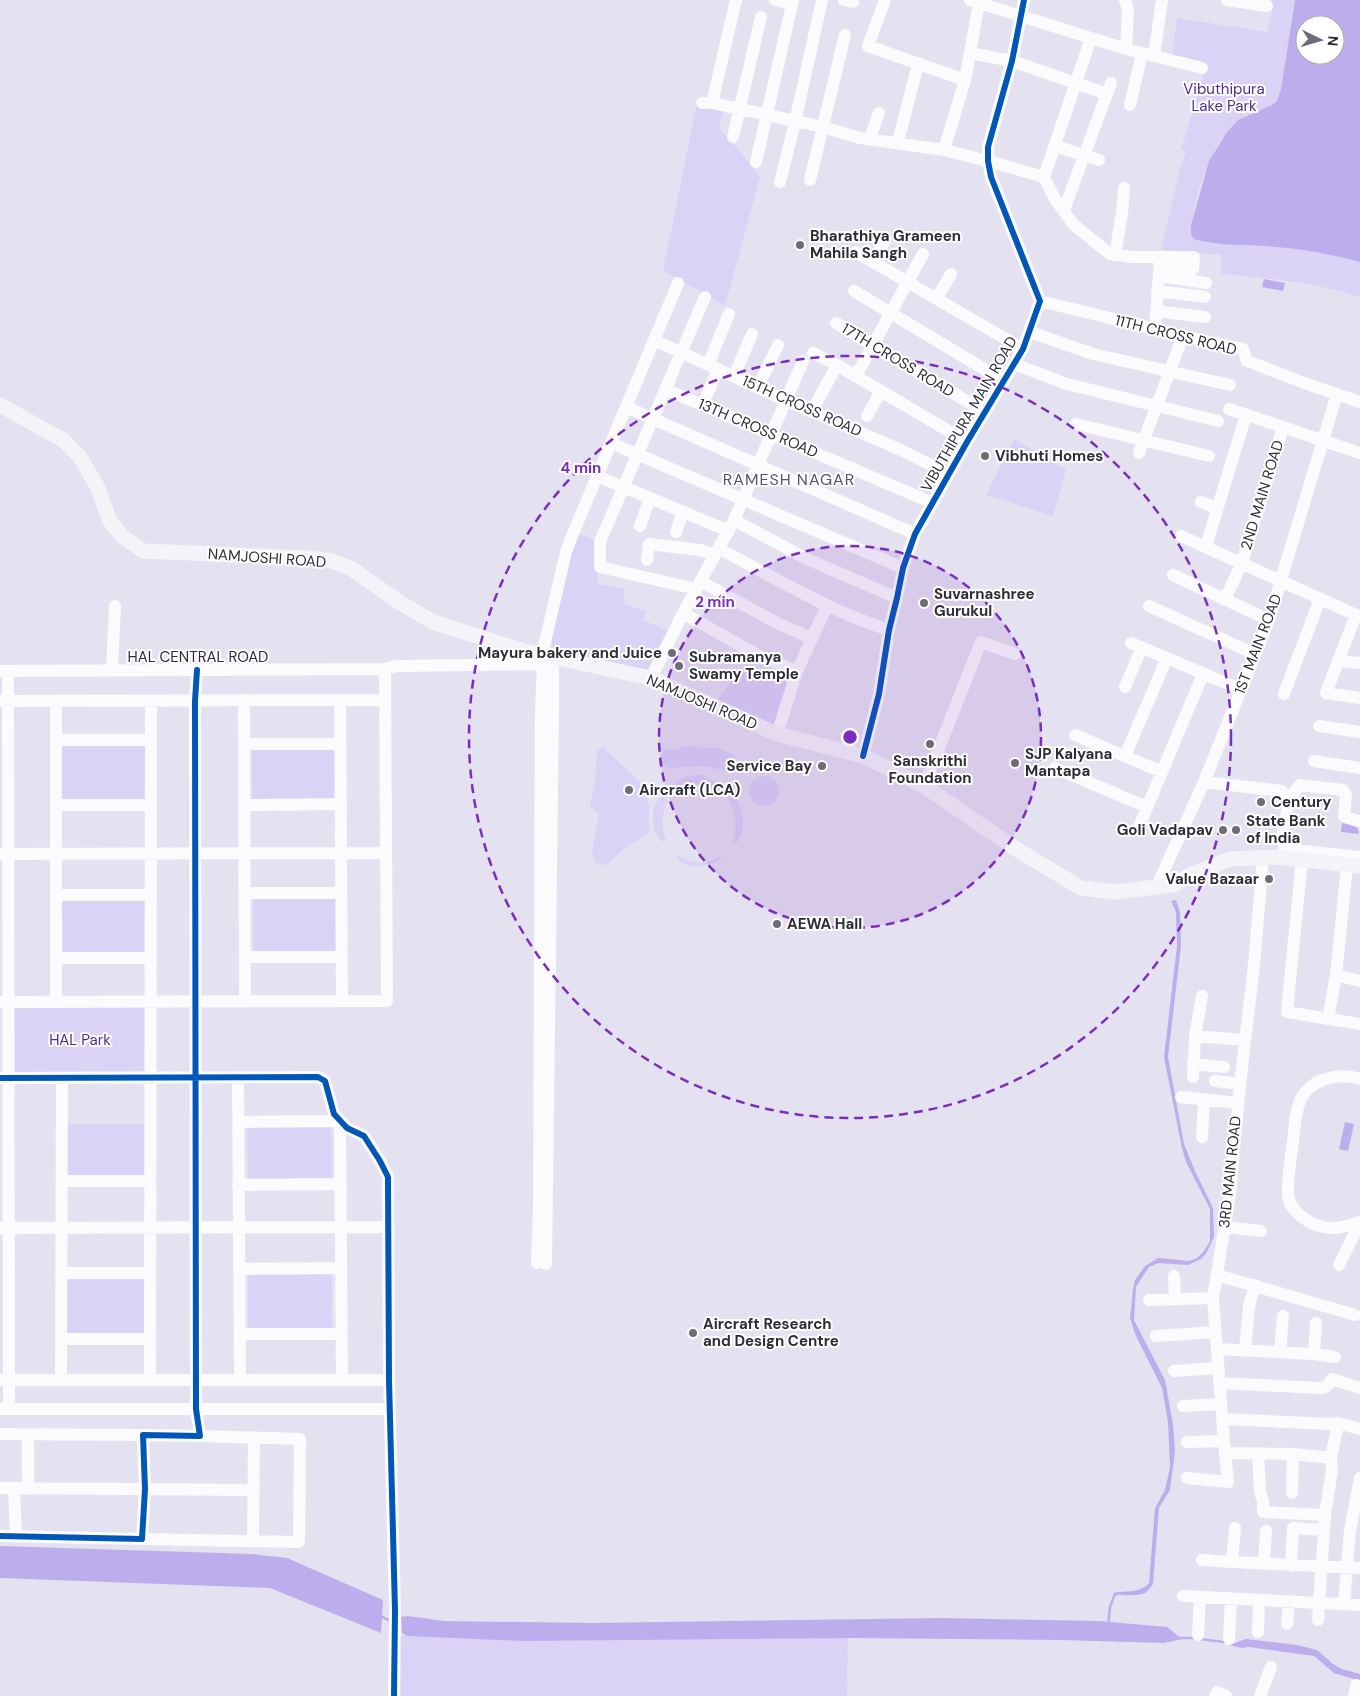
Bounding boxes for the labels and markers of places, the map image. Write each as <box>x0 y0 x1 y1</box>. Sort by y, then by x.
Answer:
place label: Bharathiya Grameen Mahila Sangh <box>810 226 961 263</box>
marker: Bharathiya Grameen Mahila Sangh <box>794 239 806 251</box>
place label: Vibhuti Homes <box>995 446 1103 466</box>
marker: Vibhuti Homes <box>979 450 991 462</box>
place label: Suvarnashree Gurukul <box>934 584 1035 621</box>
marker: Suvarnashree Gurukul <box>918 597 930 609</box>
place label: Mayura bakery and Juice <box>478 643 662 663</box>
marker: Mayura bakery and Juice <box>666 647 678 659</box>
place label: Subramanya Swamy Temple <box>689 647 799 684</box>
marker: Subramanya Swamy Temple <box>673 660 685 672</box>
centre of rings <box>841 728 859 746</box>
marker: Sanskrithi Foundation <box>924 738 936 750</box>
place label: SJP Kalyana Mantapa <box>1025 744 1112 781</box>
place label: Sanskrithi Foundation <box>888 751 972 788</box>
place label: Service Bay <box>726 756 812 776</box>
marker: SJP Kalyana Mantapa <box>1009 757 1021 769</box>
marker: Service Bay <box>816 760 828 772</box>
place label: Aircraft (LCA) <box>639 780 740 800</box>
marker: Aircraft (LCA) <box>623 784 635 796</box>
place label: Century <box>1271 792 1331 812</box>
marker: Century <box>1255 796 1267 808</box>
place label: State Bank of India <box>1246 811 1326 848</box>
place label: Goli Vadapav <box>1117 820 1214 840</box>
marker: Goli Vadapav <box>1217 824 1229 836</box>
marker: State Bank of India <box>1230 824 1242 836</box>
place label: Value Bazaar <box>1165 869 1259 889</box>
marker: Value Bazaar <box>1263 873 1275 885</box>
place label: AEWA Hall <box>787 914 862 934</box>
marker: AEWA Hall <box>771 918 783 930</box>
place label: Aircraft Research and Design Centre <box>703 1314 839 1351</box>
marker: Aircraft Research and Design Centre <box>687 1327 699 1339</box>

